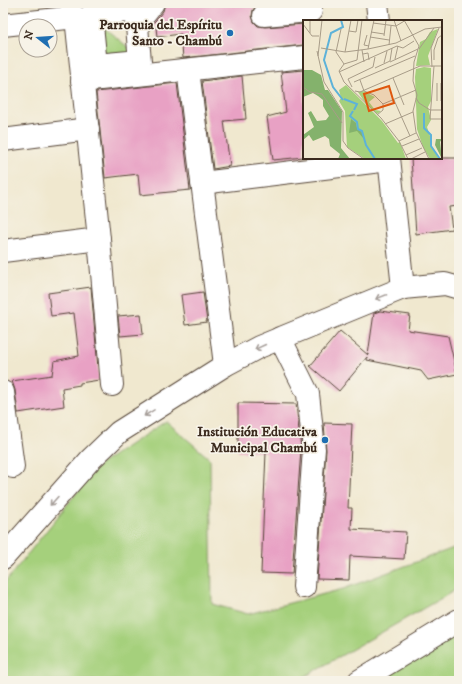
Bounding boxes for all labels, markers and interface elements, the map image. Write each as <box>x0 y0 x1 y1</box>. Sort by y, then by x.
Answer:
place label: Parroquia del Espíritu Santo - Chambú <box>99 16 222 50</box>
north arrow <box>18 18 58 58</box>
inset map <box>303 20 442 159</box>
marker: Parroquia del Espíritu Santo - Chambú <box>225 28 235 38</box>
text: N <box>21 29 37 42</box>
one-way arrow <box>375 294 387 301</box>
one-way arrow <box>255 344 267 351</box>
one-way arrow <box>143 410 155 418</box>
place label: Institución Educativa Municipal Chambú <box>197 423 318 457</box>
marker: Institución Educativa Municipal Chambú <box>320 435 330 445</box>
one-way arrow <box>49 496 59 506</box>

